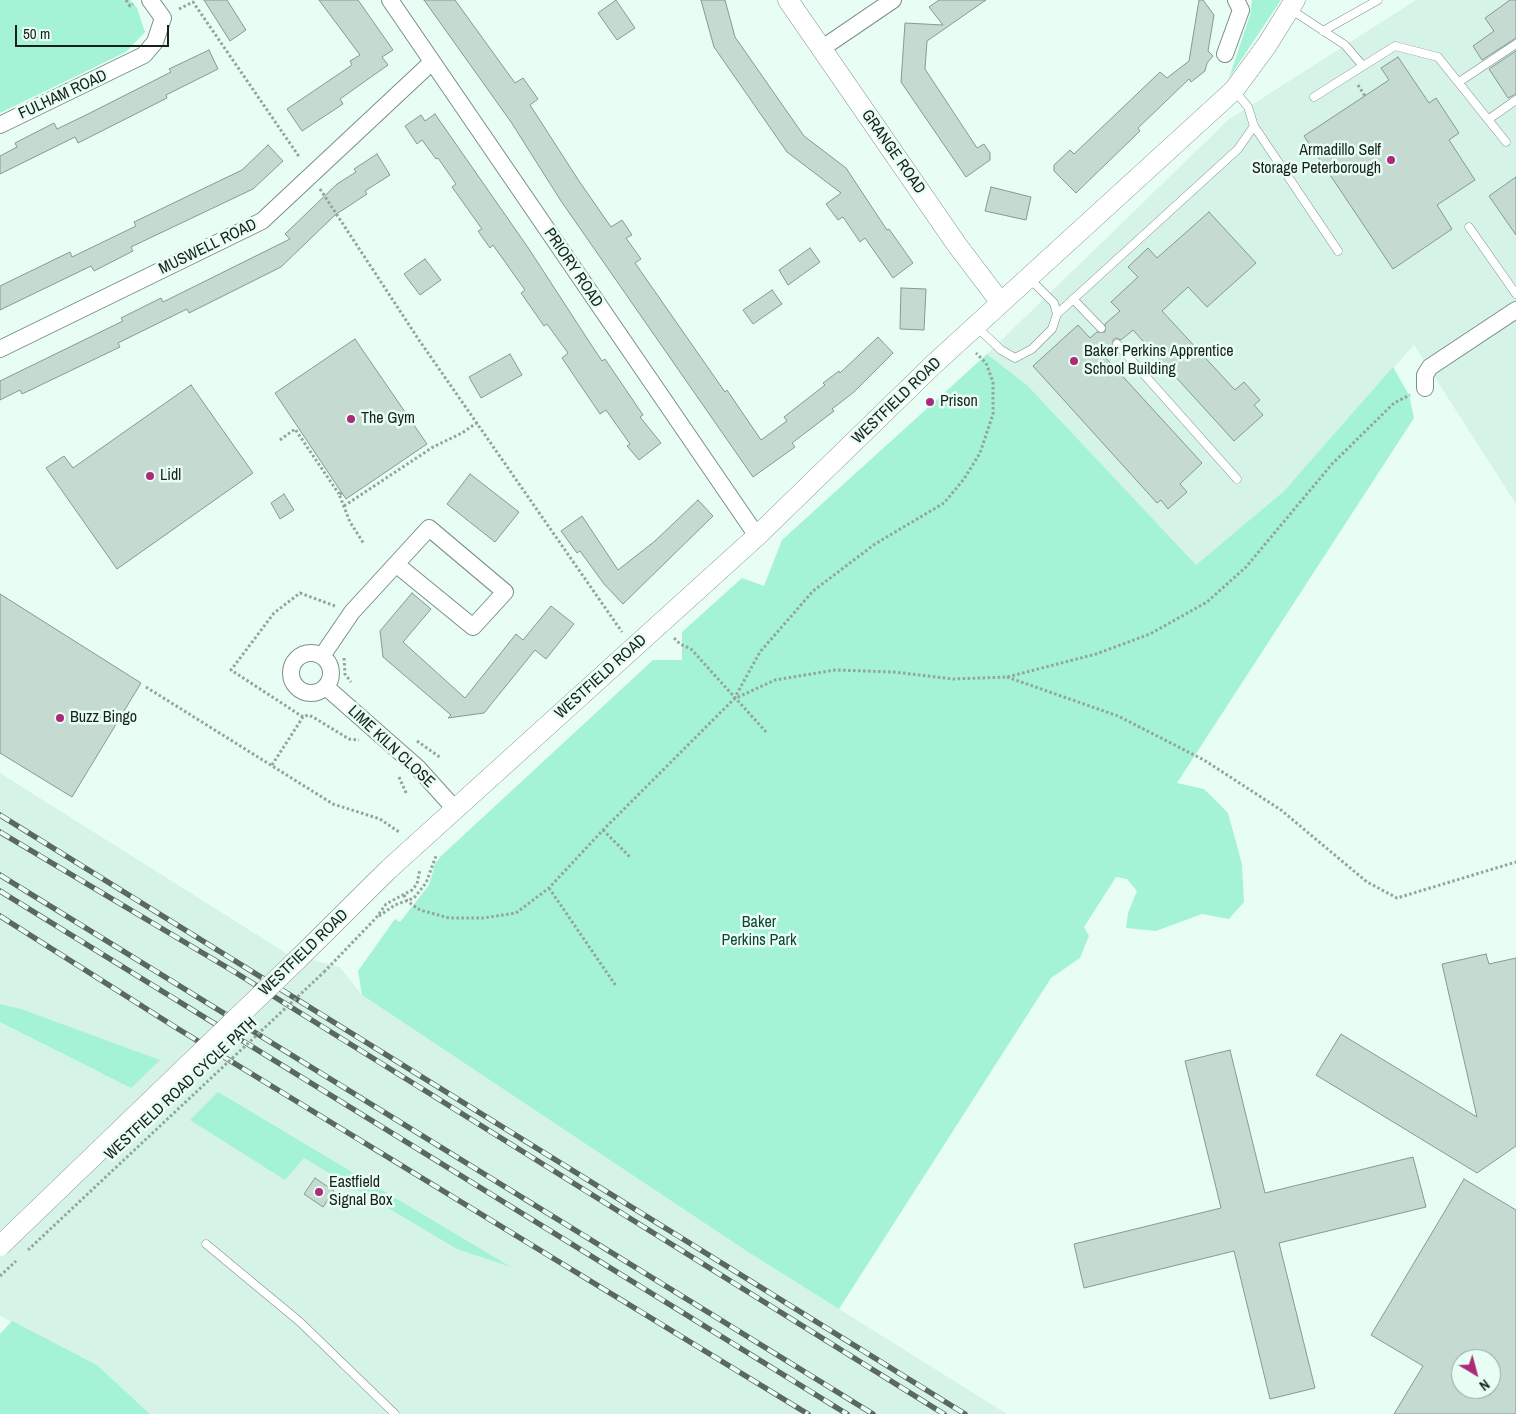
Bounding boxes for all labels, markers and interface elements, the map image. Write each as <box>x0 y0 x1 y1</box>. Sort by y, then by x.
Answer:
scale bar <box>18 15 171 47</box>
text: 50 m <box>23 23 50 44</box>
street label: FULHAM ROAD <box>16 66 110 124</box>
street label: GRANGE ROAD <box>857 106 929 198</box>
place label: Armadillo Self Storage Peterborough <box>1252 141 1381 179</box>
marker: Armadillo Self Storage Peterborough <box>1385 154 1397 166</box>
street label: MUSWELL ROAD <box>156 215 260 279</box>
street label: PRIORY ROAD <box>539 225 607 311</box>
place label: Baker Perkins Apprentice School Building <box>1084 342 1234 380</box>
street label: WESTFIELD ROAD <box>848 354 946 448</box>
marker: Baker Perkins Apprentice School Building <box>1068 355 1080 367</box>
place label: Prison <box>940 392 978 412</box>
marker: Prison <box>924 396 936 408</box>
place label: The Gym <box>361 409 415 429</box>
marker: The Gym <box>345 413 357 425</box>
place label: Lidl <box>160 466 181 486</box>
marker: Lidl <box>144 470 156 482</box>
street label: WESTFIELD ROAD <box>551 631 651 723</box>
street label: LIME KILN CLOSE <box>344 702 438 792</box>
place label: Buzz Bingo <box>70 708 137 728</box>
marker: Buzz Bingo <box>54 712 66 724</box>
street label: WESTFIELD ROAD <box>255 906 353 1000</box>
park label: Baker Perkins Park <box>721 913 797 951</box>
street label: WESTFIELD ROAD CYCLE PATH <box>101 1014 261 1164</box>
place label: Eastfield Signal Box <box>329 1173 392 1211</box>
marker: Eastfield Signal Box <box>313 1186 325 1198</box>
north arrow <box>1451 1349 1501 1399</box>
text: N <box>1476 1375 1493 1395</box>

